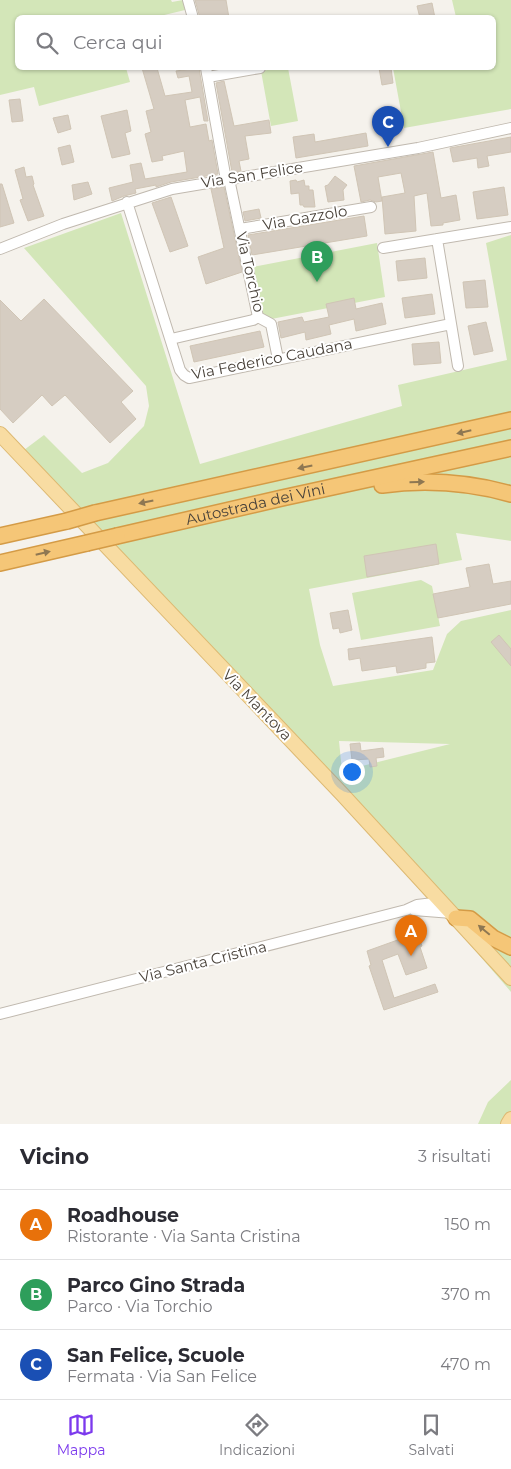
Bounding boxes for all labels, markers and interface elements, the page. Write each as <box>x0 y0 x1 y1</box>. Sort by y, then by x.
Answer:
search box <box>15 15 496 70</box>
icon: search <box>33 29 61 57</box>
text: Cerca qui <box>73 31 163 54</box>
pin: C <box>372 106 404 147</box>
street label: Via San Felice <box>200 157 304 192</box>
street label: Via Gazzolo <box>261 201 349 234</box>
street label: Via Torchio <box>232 230 269 314</box>
pin: B <box>301 241 333 282</box>
street label: Via Federico Caudana <box>190 334 354 383</box>
one-way arrow <box>456 428 471 436</box>
one-way arrow <box>297 463 312 471</box>
one-way arrow <box>409 478 425 486</box>
street label: Autostrada dei Vini <box>184 479 327 529</box>
one-way arrow <box>139 498 154 506</box>
one-way arrow <box>36 549 51 557</box>
street label: Via Mantova <box>219 665 296 744</box>
your location <box>339 759 365 785</box>
pin: A <box>395 915 427 956</box>
one-way arrow <box>478 925 491 936</box>
street label: Via Santa Cristina <box>137 936 269 987</box>
text: Vicino <box>20 1144 89 1169</box>
text: 3 risultati <box>418 1147 491 1166</box>
text: Roadhouse <box>67 1204 179 1227</box>
text: A <box>30 1215 42 1234</box>
text: 150 m <box>444 1215 491 1234</box>
text: Ristorante · Via Santa Cristina <box>67 1227 301 1246</box>
text: Parco Gino Strada <box>67 1274 245 1297</box>
text: B <box>30 1285 42 1304</box>
text: 370 m <box>441 1285 491 1304</box>
text: Parco · Via Torchio <box>67 1297 213 1316</box>
text: San Felice, Scuole <box>67 1344 245 1367</box>
text: C <box>30 1355 42 1374</box>
text: 470 m <box>440 1355 491 1374</box>
text: Fermata · Via San Felice <box>67 1367 257 1386</box>
tab: Mappa <box>57 1411 106 1459</box>
tab: Indicazioni <box>219 1411 295 1459</box>
tab: Salvati <box>409 1411 454 1459</box>

